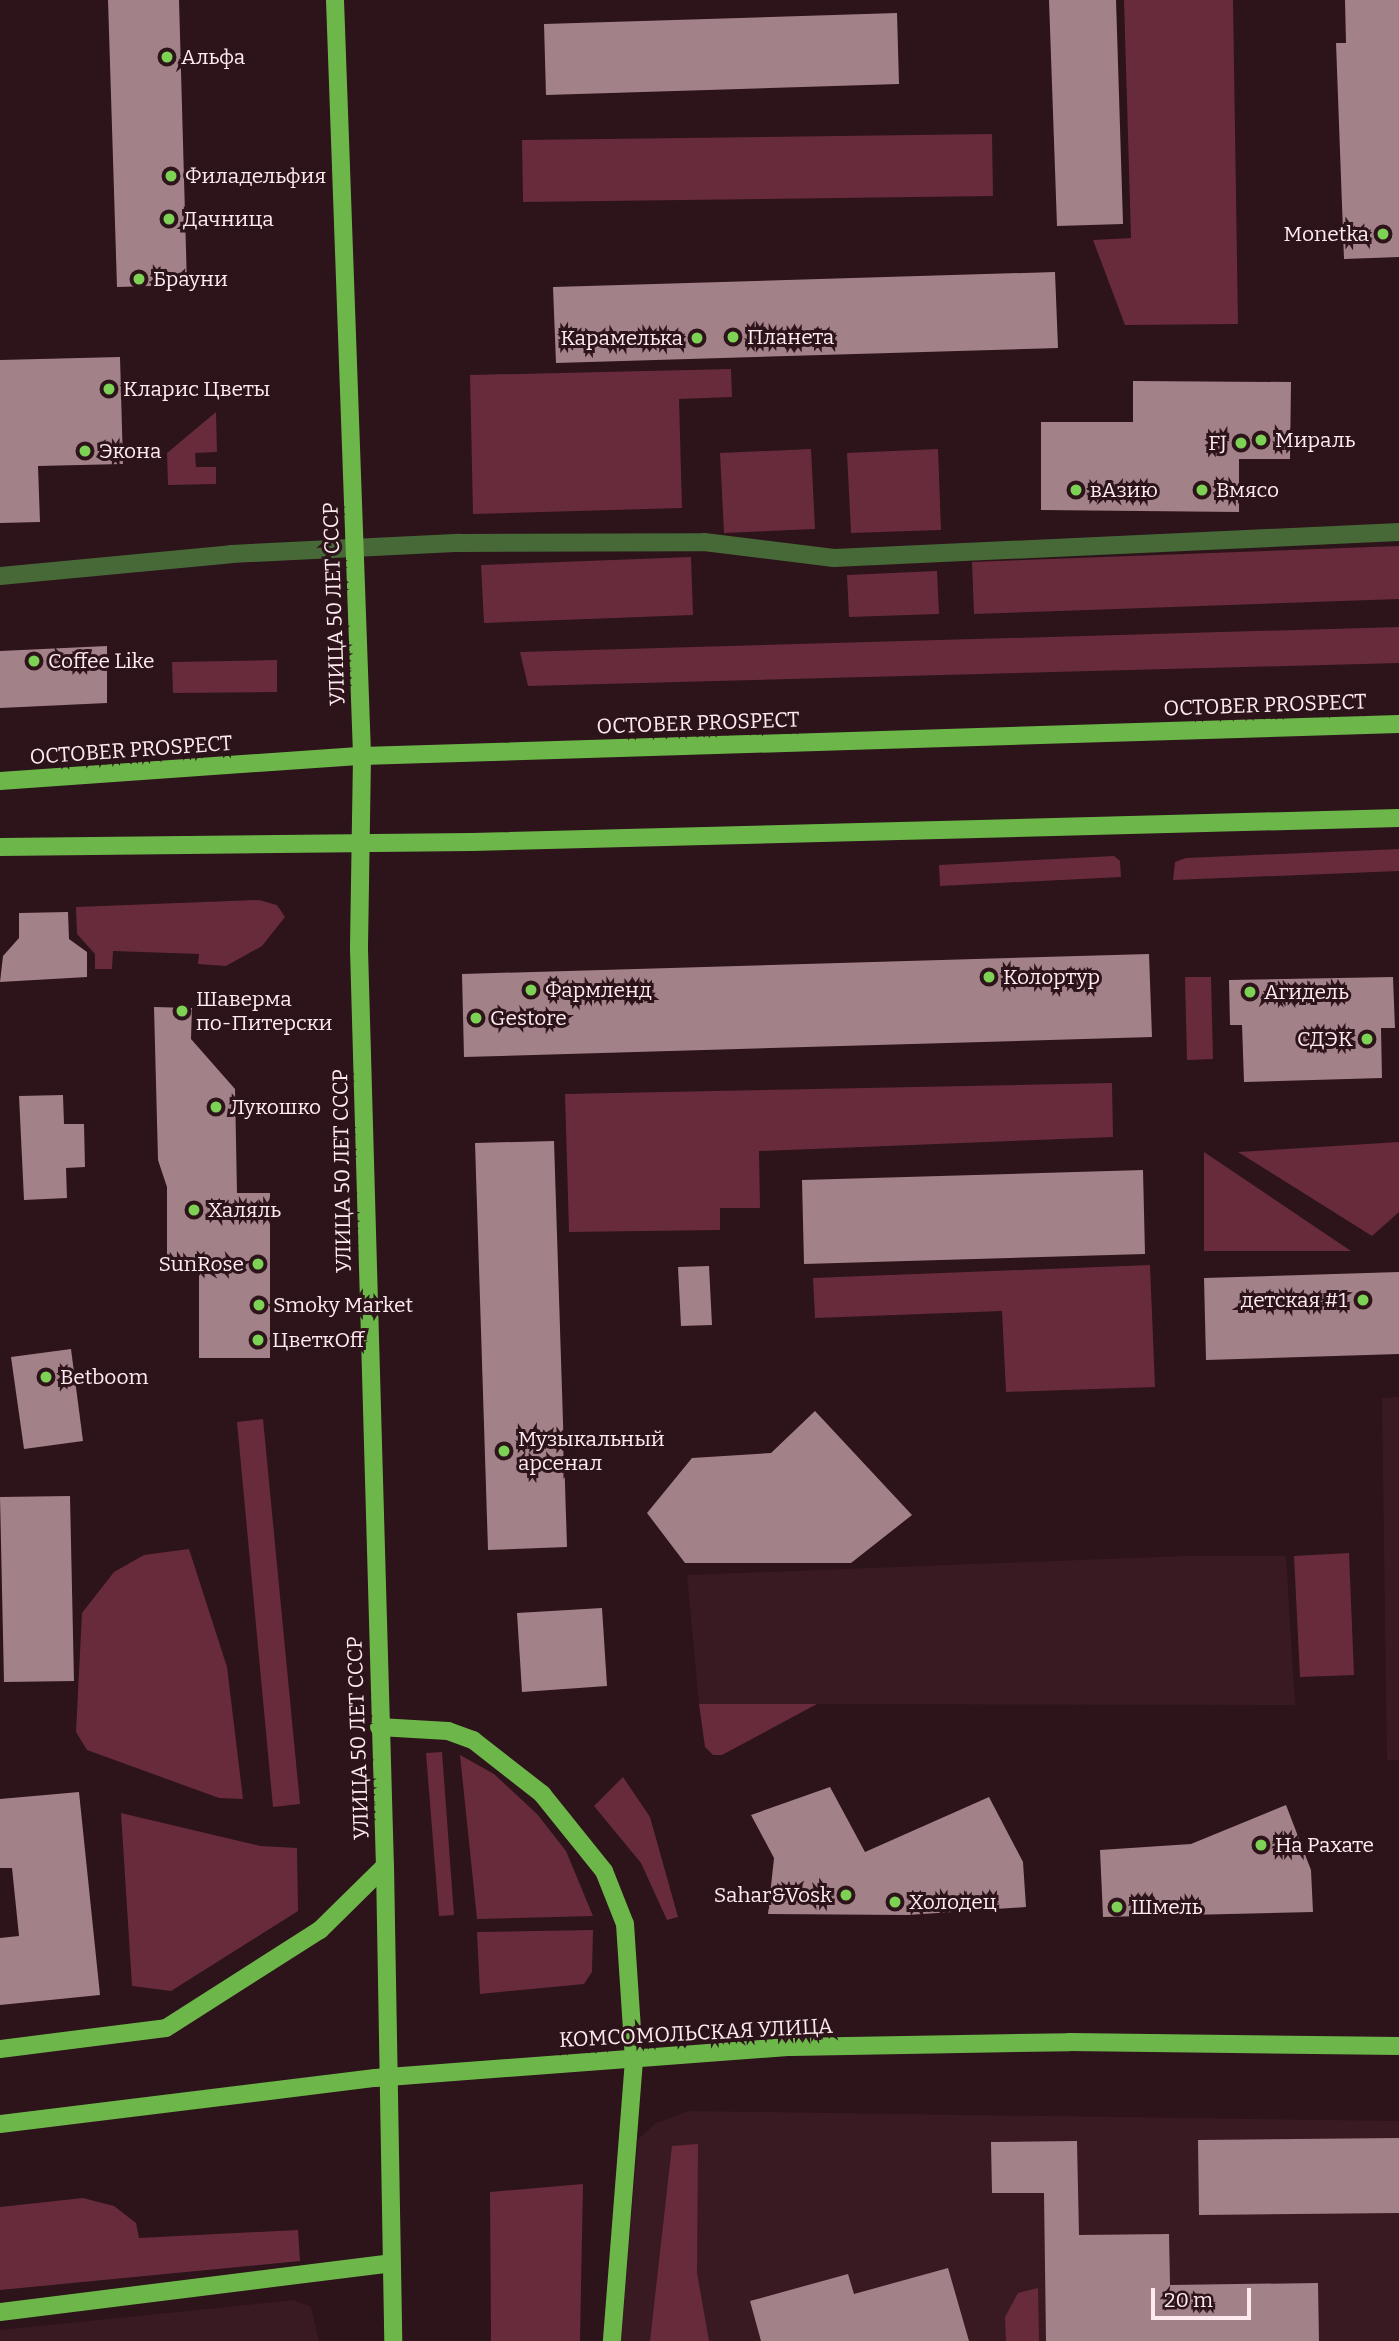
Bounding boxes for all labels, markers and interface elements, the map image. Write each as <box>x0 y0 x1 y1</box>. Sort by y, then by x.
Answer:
place label: Альфа <box>181 44 245 70</box>
marker: Альфа <box>159 49 175 65</box>
place label: Филадельфия <box>185 163 326 189</box>
marker: Филадельфия <box>163 168 179 184</box>
place label: Дачница <box>183 206 274 232</box>
marker: Дачница <box>161 211 177 227</box>
place label: Monetka <box>1284 221 1369 247</box>
marker: Monetka <box>1375 226 1391 242</box>
place label: Брауни <box>153 266 228 292</box>
marker: Брауни <box>131 271 147 287</box>
place label: Планета <box>747 324 834 350</box>
place label: Карамелька <box>561 325 683 351</box>
marker: Планета <box>725 329 741 345</box>
marker: Карамелька <box>689 330 705 346</box>
place label: Кларис Цветы <box>123 376 270 402</box>
marker: Кларис Цветы <box>101 381 117 397</box>
place label: Мираль <box>1275 427 1355 453</box>
place label: FJ <box>1208 430 1227 456</box>
marker: Мираль <box>1253 432 1269 448</box>
marker: FJ <box>1233 435 1249 451</box>
place label: Экона <box>99 438 161 464</box>
marker: Экона <box>77 443 93 459</box>
place label: вАзию <box>1090 477 1158 503</box>
place label: Вмясо <box>1216 477 1279 503</box>
marker: вАзию <box>1068 482 1084 498</box>
marker: Вмясо <box>1194 482 1210 498</box>
street label: УЛИЦА 50 ЛЕТ СССР <box>318 502 350 706</box>
place label: Coffee Like <box>48 648 154 674</box>
marker: Coffee Like <box>26 653 42 669</box>
street label: OCTOBER PROSPECT <box>1163 689 1367 721</box>
street label: OCTOBER PROSPECT <box>596 707 800 739</box>
street label: OCTOBER PROSPECT <box>29 730 233 770</box>
place label: Колортур <box>1003 964 1100 990</box>
marker: Колортур <box>981 969 997 985</box>
place label: Фармленд <box>545 977 652 1003</box>
place label: Агидель <box>1264 979 1349 1005</box>
marker: Фармленд <box>523 982 539 998</box>
marker: Агидель <box>1242 984 1258 1000</box>
place label: Шаверма по-Питерски <box>196 986 332 1036</box>
marker: Шаверма по-Питерски <box>174 1003 190 1019</box>
place label: Gestore <box>490 1005 567 1031</box>
marker: Gestore <box>468 1010 484 1026</box>
place label: СДЭК <box>1297 1026 1353 1052</box>
marker: СДЭК <box>1359 1031 1375 1047</box>
street label: УЛИЦА 50 ЛЕТ СССР <box>328 1069 356 1273</box>
place label: Лукошко <box>230 1094 321 1120</box>
marker: Лукошко <box>208 1099 224 1115</box>
place label: Халяль <box>208 1197 281 1223</box>
marker: Халяль <box>186 1202 202 1218</box>
place label: SunRose <box>158 1251 244 1277</box>
marker: SunRose <box>250 1256 266 1272</box>
place label: детская #1 <box>1241 1287 1347 1313</box>
marker: детская #1 <box>1353 1290 1373 1310</box>
place label: Smoky Market <box>273 1292 413 1318</box>
marker: Smoky Market <box>251 1297 267 1313</box>
place label: ЦветкOff <box>272 1327 364 1353</box>
marker: ЦветкOff <box>250 1332 266 1348</box>
place label: Betboom <box>60 1364 149 1390</box>
marker: Betboom <box>38 1369 54 1385</box>
place label: Музыкальный арсенал <box>518 1426 665 1476</box>
marker: Музыкальный арсенал <box>496 1443 512 1459</box>
street label: УЛИЦА 50 ЛЕТ СССР <box>342 1636 374 1840</box>
place label: На Рахате <box>1275 1832 1374 1858</box>
marker: На Рахате <box>1253 1837 1269 1853</box>
place label: Sahar&Vosk <box>714 1882 832 1908</box>
marker: Sahar&Vosk <box>838 1887 854 1903</box>
place label: Холодец <box>909 1889 997 1915</box>
marker: Холодец <box>887 1894 903 1910</box>
place label: Шмель <box>1131 1894 1203 1920</box>
marker: Шмель <box>1109 1899 1125 1915</box>
street label: КОМСОМОЛЬСКАЯ УЛИЦА <box>559 2013 833 2053</box>
scale bar <box>1154 2274 1254 2318</box>
text: 20 m <box>1164 2287 1213 2313</box>

